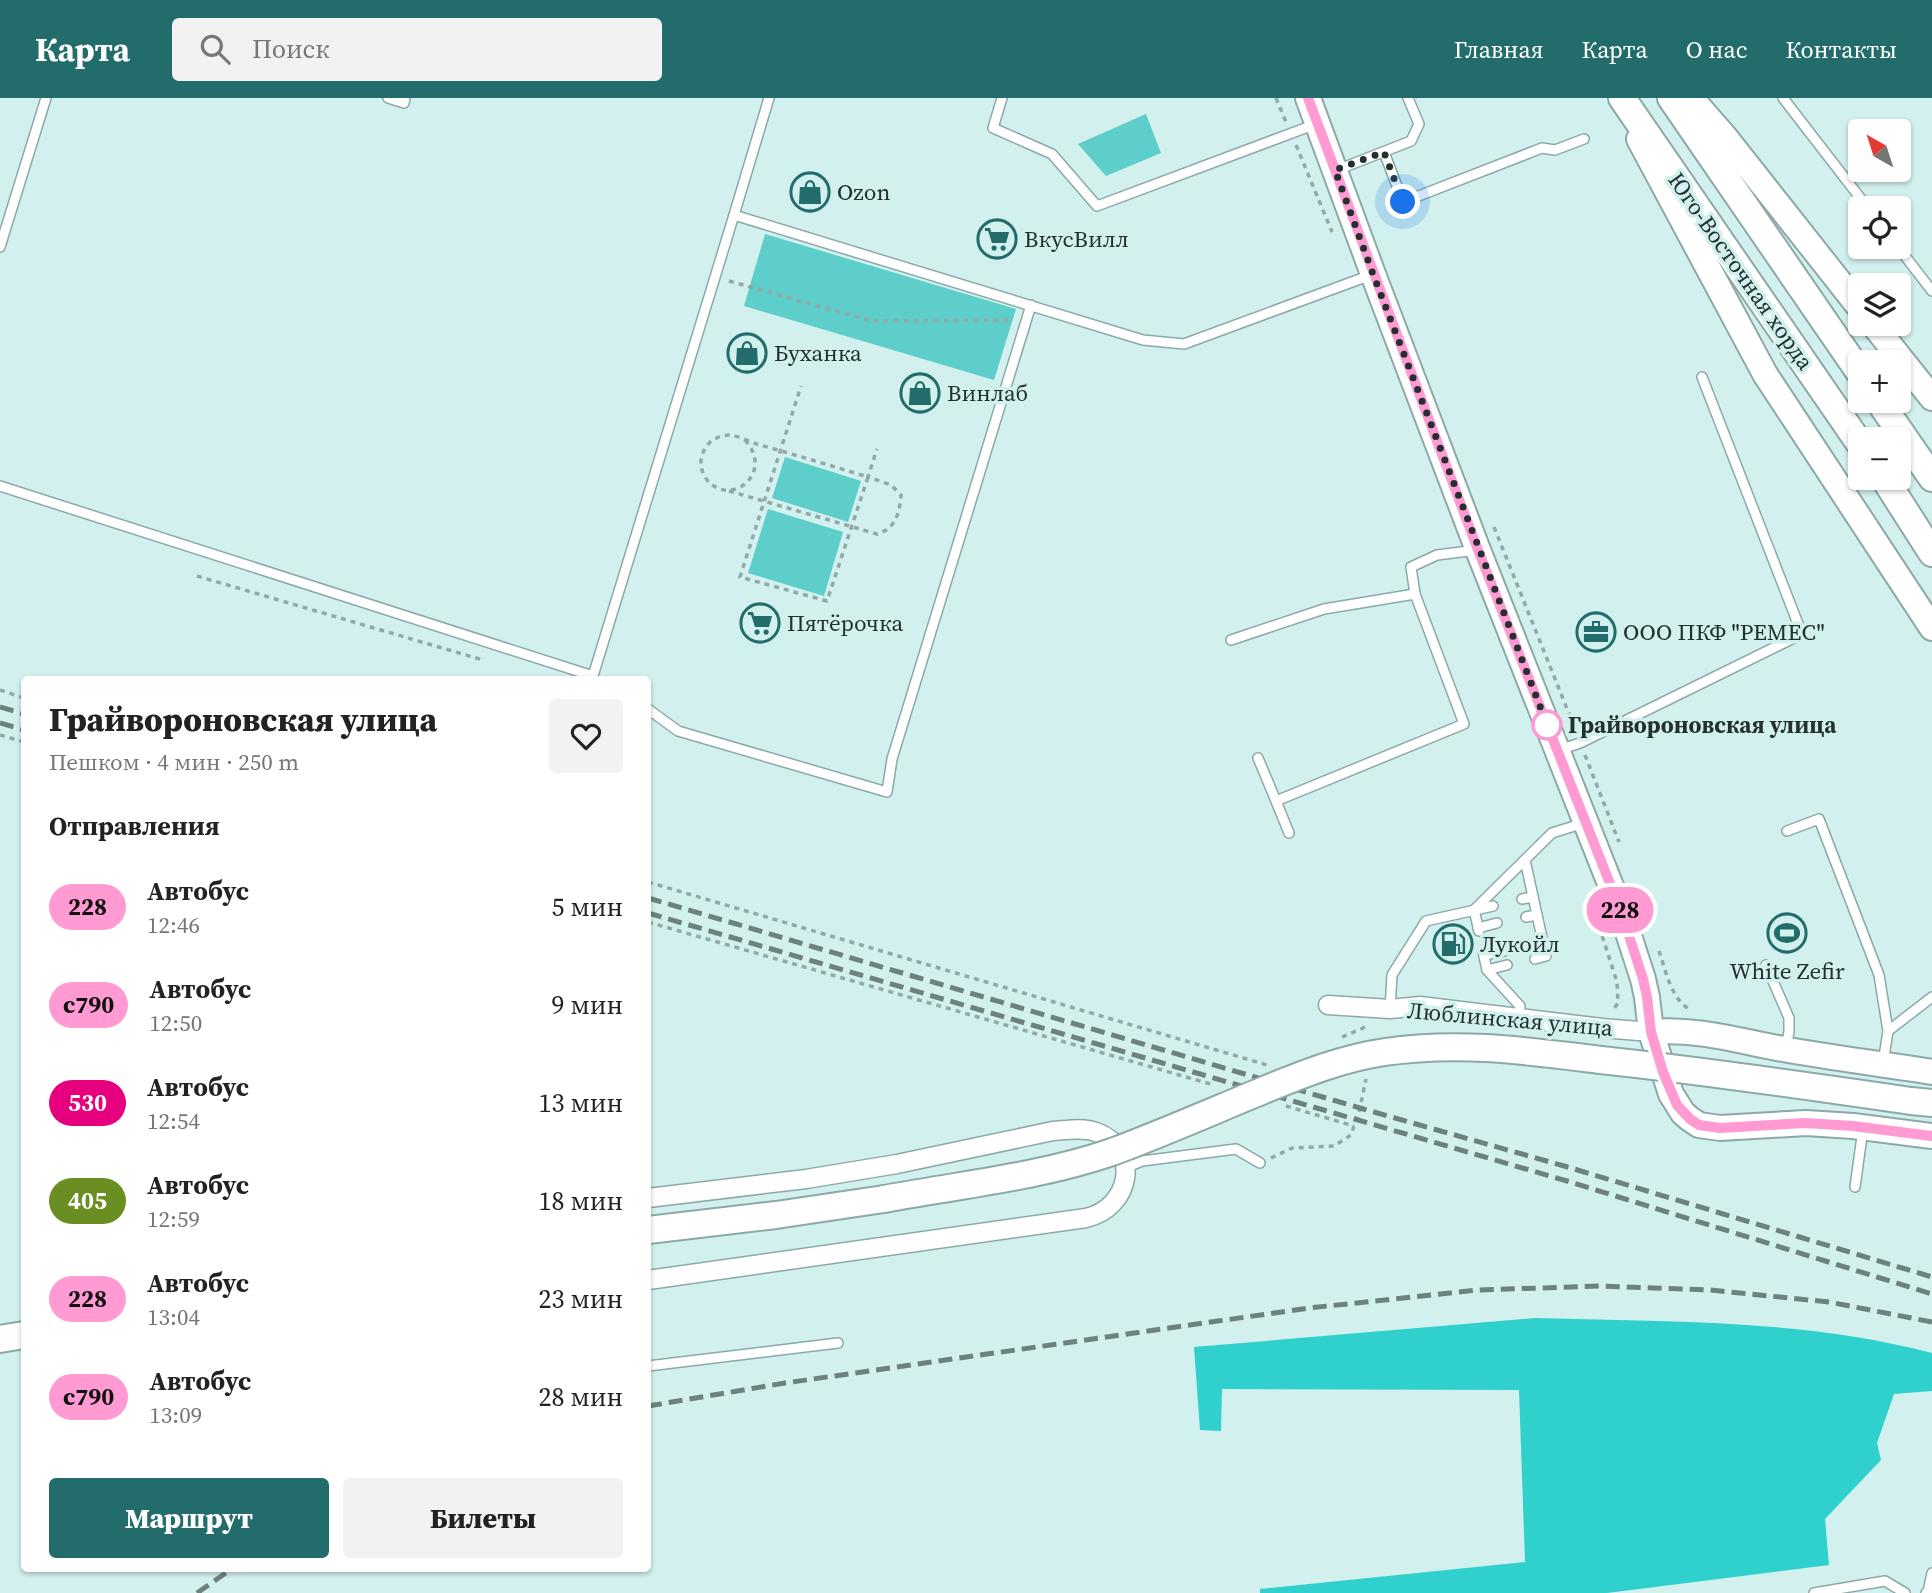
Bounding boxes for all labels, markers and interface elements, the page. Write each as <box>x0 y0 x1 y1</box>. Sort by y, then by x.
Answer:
search box <box>172 18 662 81</box>
text: Карта <box>35 27 130 72</box>
icon: search <box>196 30 234 68</box>
text: Поиск <box>252 31 330 67</box>
text: Главная <box>1454 33 1543 66</box>
text: Карта <box>1581 33 1648 66</box>
text: О нас <box>1686 33 1747 66</box>
text: Контакты <box>1785 33 1897 66</box>
north arrow <box>1848 119 1911 182</box>
map controls <box>1848 119 1911 490</box>
street label: Юго-Восточная хорда <box>1661 166 1821 376</box>
shop icon: Ozon <box>789 171 831 213</box>
place label: Ozon <box>837 176 890 208</box>
your location <box>1385 184 1420 219</box>
button: locate <box>1848 196 1911 259</box>
supermarket icon: ВкусВилл <box>976 218 1018 260</box>
place label: ВкусВилл <box>1024 223 1129 255</box>
button: layers <box>1848 273 1911 336</box>
shop icon: Буханка <box>726 332 768 374</box>
place label: Буханка <box>774 337 862 369</box>
button: + <box>1848 350 1911 413</box>
shop icon: Винлаб <box>899 372 941 414</box>
place label: Винлаб <box>947 377 1028 409</box>
button: − <box>1848 427 1911 490</box>
supermarket icon: Пятёрочка <box>739 602 781 644</box>
place label: Пятёрочка <box>787 607 903 639</box>
office icon: ООО ПКФ "РЕМЕС" <box>1575 611 1617 653</box>
place label: ООО ПКФ "РЕМЕС" <box>1623 616 1825 648</box>
text: Грайвороновская улица <box>49 697 437 742</box>
button: heart <box>549 699 623 773</box>
place label: Грайвороновская улица <box>1568 709 1837 741</box>
marker: Грайвороновская улица <box>1532 710 1562 740</box>
text: Пешком · 4 мин · 250 m <box>49 746 299 778</box>
text: Отправления <box>49 808 220 844</box>
text: Автобус <box>147 873 249 909</box>
line badge: 228 <box>1580 887 1660 933</box>
text: 5 мин <box>551 889 623 925</box>
text: 228 <box>68 890 107 923</box>
text: 228 <box>1600 893 1640 926</box>
text: 12:46 <box>147 909 200 941</box>
sports icon: White Zefir <box>1766 912 1808 954</box>
fuel station icon: Лукойл <box>1432 923 1474 965</box>
place label: Лукойл <box>1480 928 1560 960</box>
place label: White Zefir <box>1729 955 1845 987</box>
text: Автобус <box>149 971 251 1007</box>
text: 9 мин <box>551 987 623 1023</box>
text: с790 <box>63 988 114 1021</box>
street label: Люблинская улица <box>1406 994 1615 1044</box>
text: 12:50 <box>149 1007 202 1039</box>
text: Автобус <box>147 1069 249 1105</box>
text: 13 мин <box>538 1085 623 1121</box>
text: 530 <box>68 1086 107 1119</box>
text: 12:54 <box>147 1105 200 1137</box>
text: Автобус <box>147 1167 249 1203</box>
text: 18 мин <box>538 1183 623 1219</box>
text: 405 <box>68 1184 107 1217</box>
text: 12:59 <box>147 1203 200 1235</box>
text: Автобус <box>147 1265 249 1301</box>
text: 23 мин <box>538 1281 623 1317</box>
text: 228 <box>68 1282 107 1315</box>
text: 13:04 <box>147 1301 200 1333</box>
text: Автобус <box>149 1363 251 1399</box>
text: 28 мин <box>538 1379 623 1415</box>
text: с790 <box>63 1380 114 1413</box>
text: 13:09 <box>149 1399 202 1431</box>
button: Маршрут <box>49 1478 329 1558</box>
button: Билеты <box>343 1478 623 1558</box>

